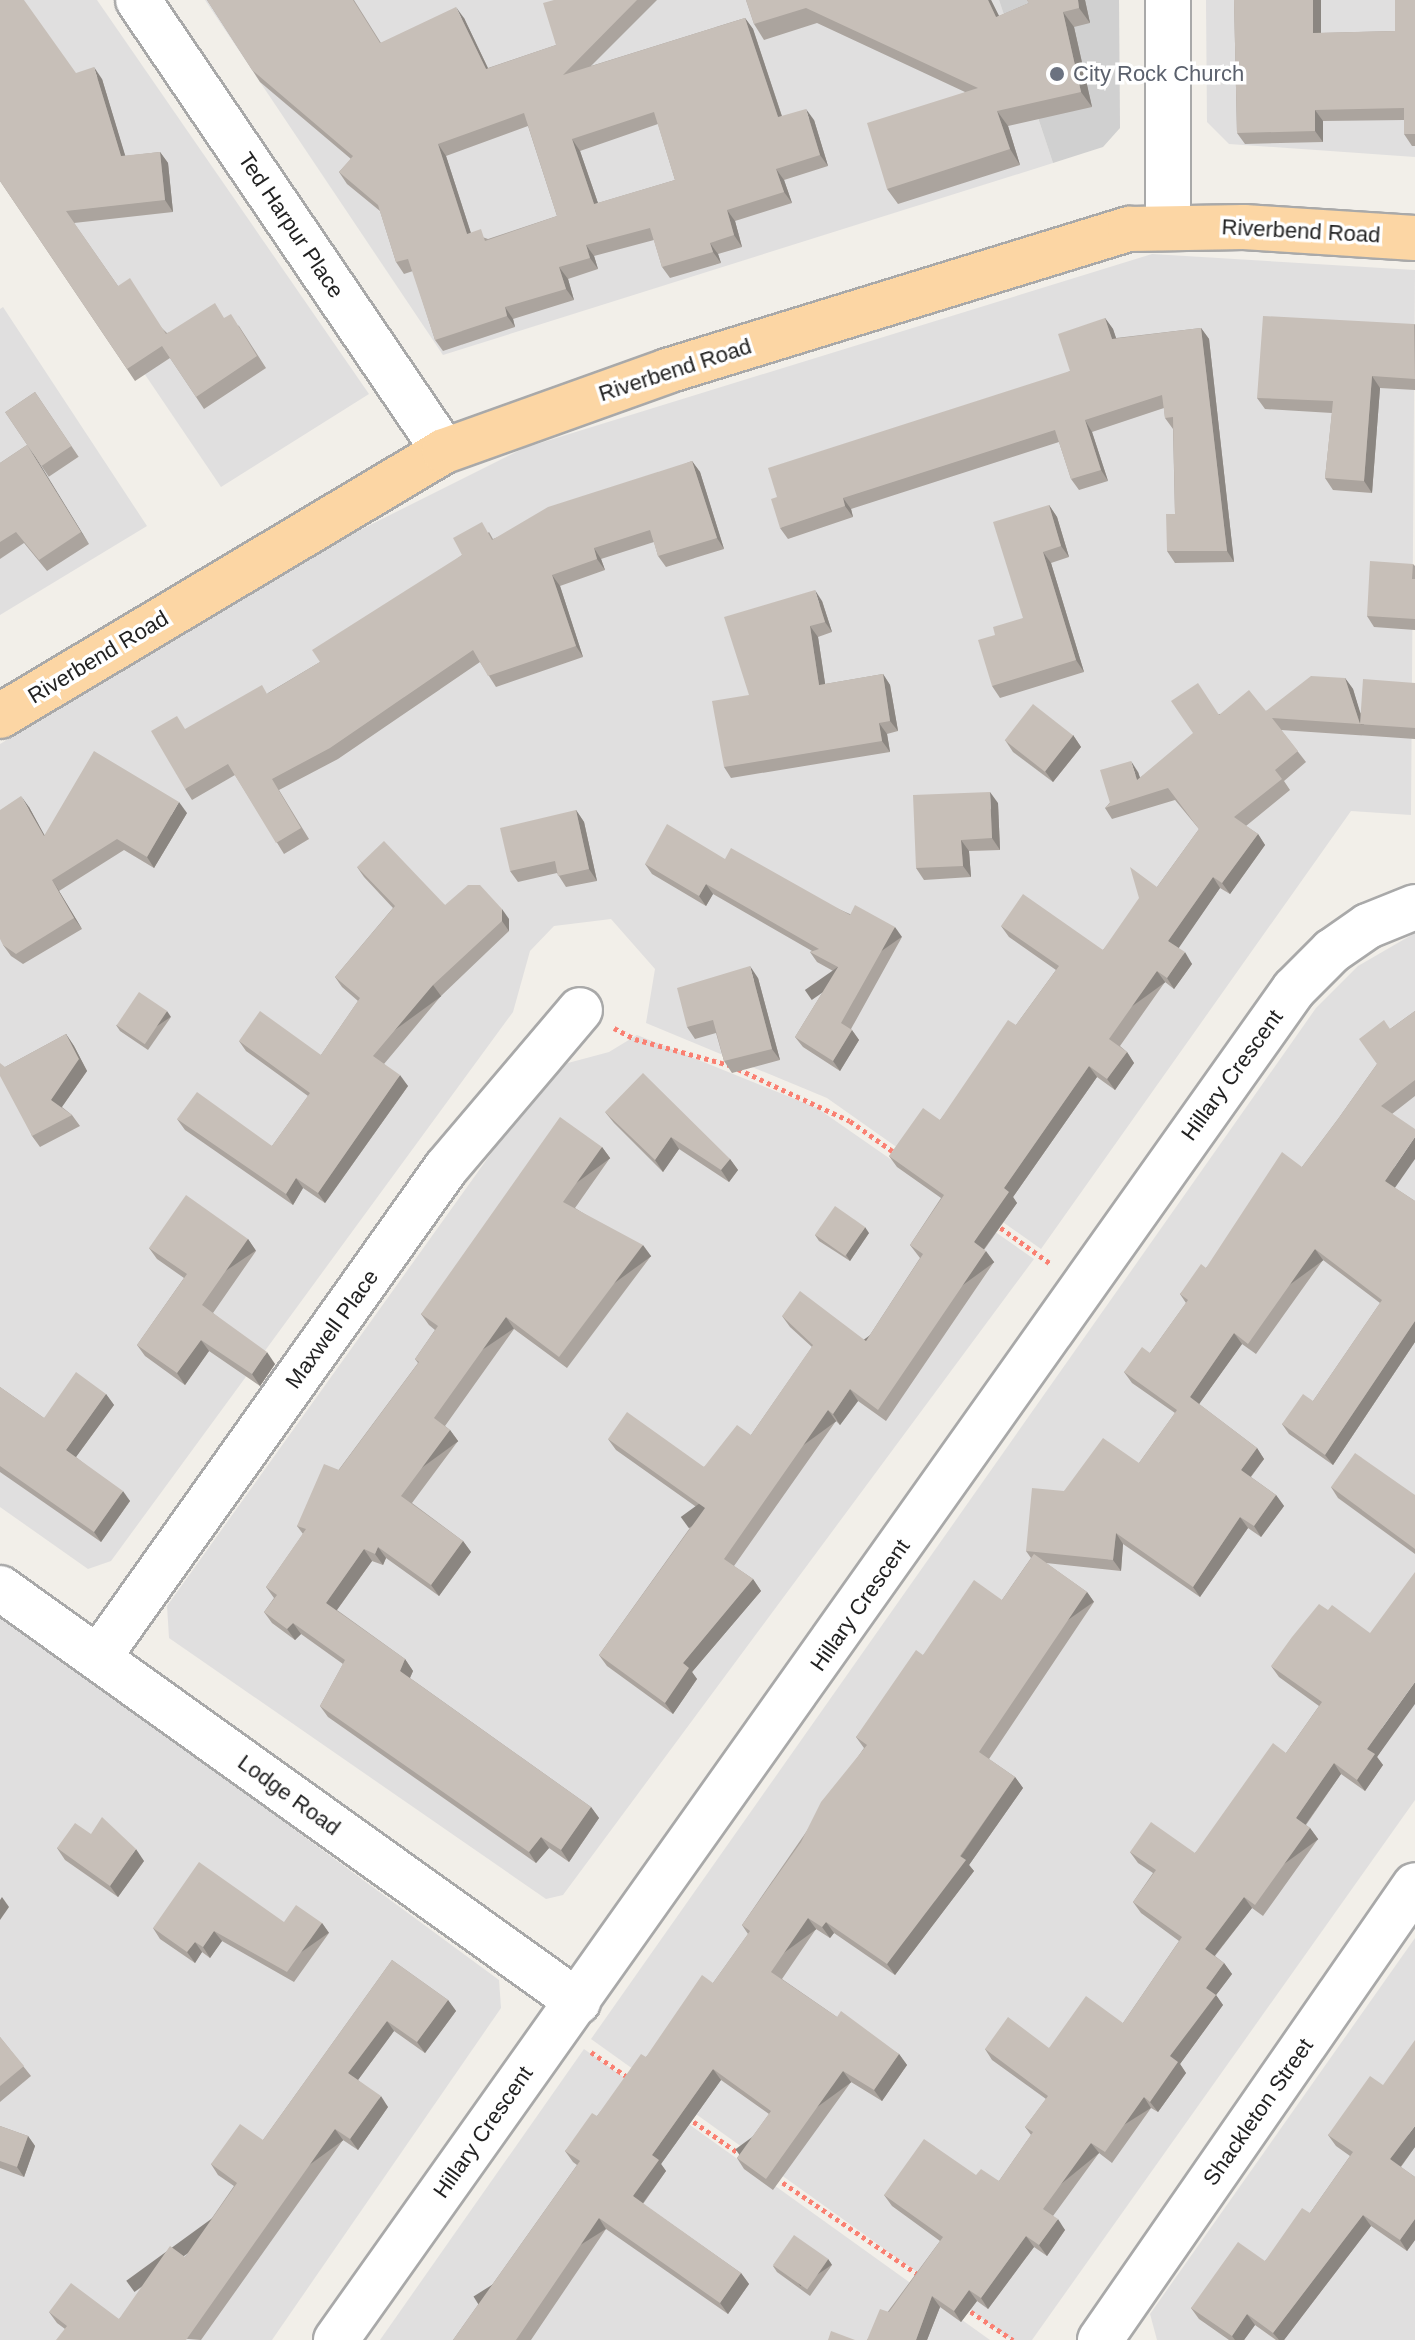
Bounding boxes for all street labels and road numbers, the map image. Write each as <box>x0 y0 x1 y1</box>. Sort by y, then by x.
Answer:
street label: Ted Harpur Place <box>233 147 349 303</box>
street label: Riverbend Road <box>1221 214 1381 248</box>
street label: Riverbend Road <box>595 333 755 407</box>
street label: Riverbend Road <box>23 605 173 709</box>
street label: Hillary Crescent <box>1176 1004 1288 1146</box>
street label: Maxwell Place <box>280 1264 384 1394</box>
street label: Hillary Crescent <box>805 1534 915 1676</box>
street label: Lodge Road <box>233 1749 345 1841</box>
street label: Shackleton Street <box>1197 2033 1319 2191</box>
street label: Hillary Crescent <box>428 2061 538 2203</box>

